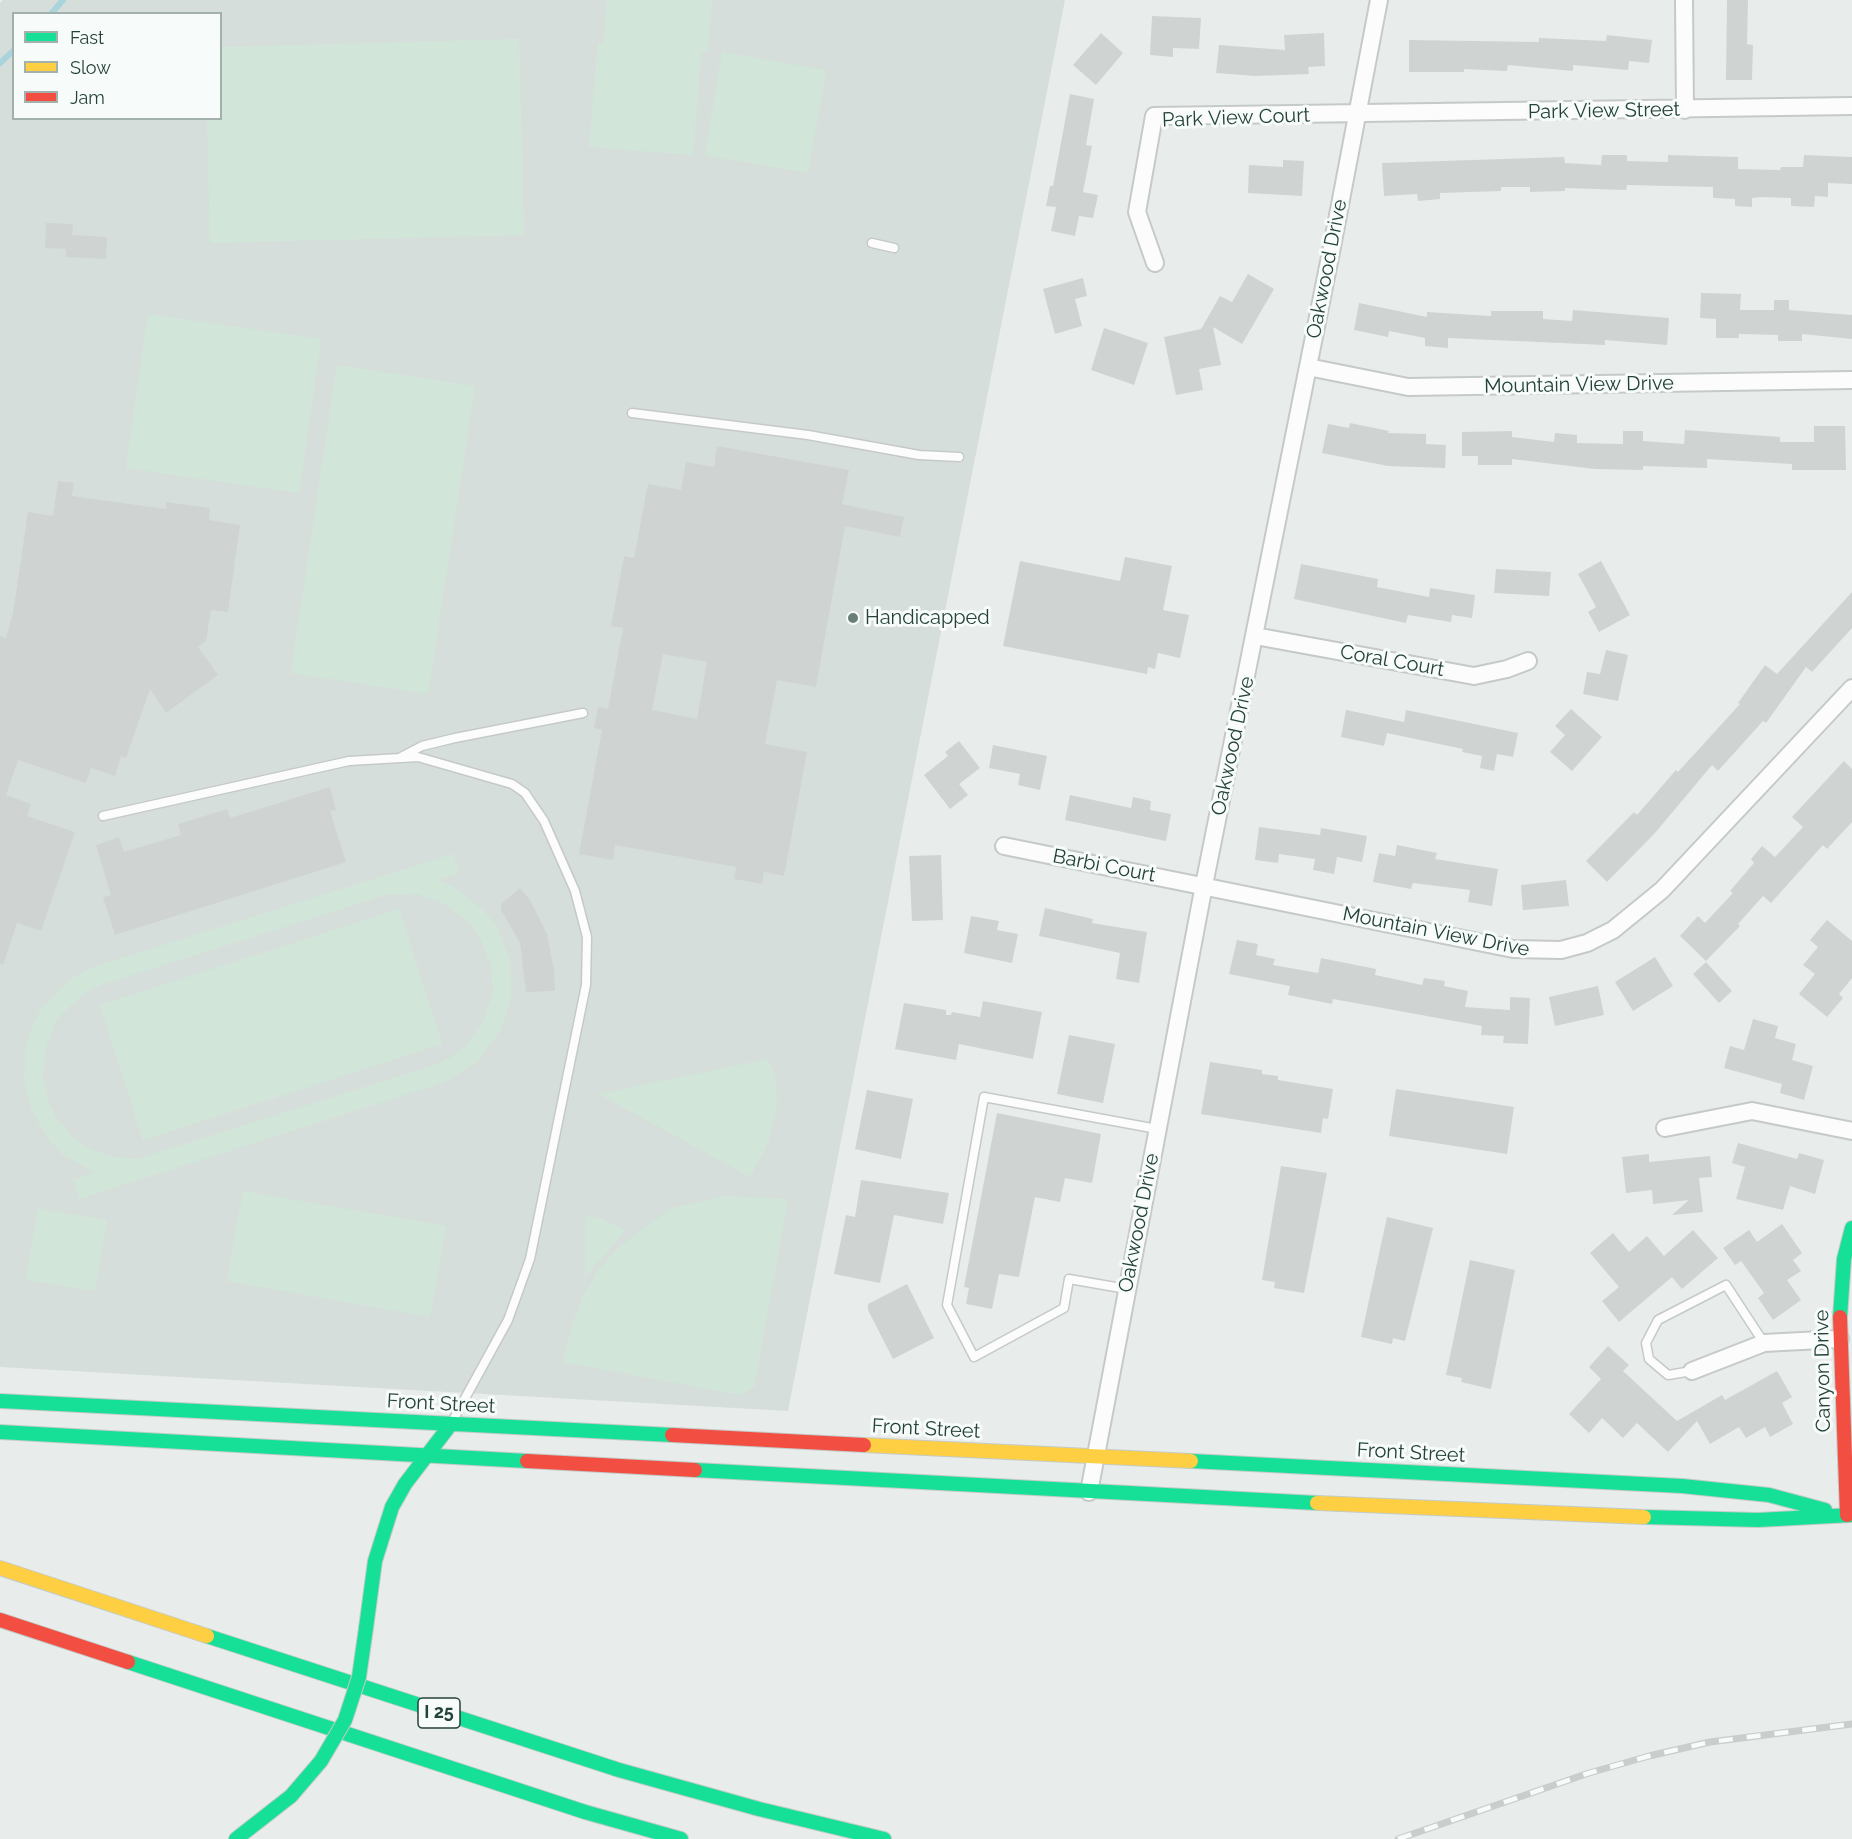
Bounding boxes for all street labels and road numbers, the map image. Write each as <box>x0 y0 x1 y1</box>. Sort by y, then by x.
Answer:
street label: Park View Street <box>1528 98 1680 124</box>
street label: Park View Court <box>1162 103 1310 133</box>
street label: Oakwood Drive <box>1302 197 1352 341</box>
street label: Mountain View Drive <box>1484 371 1674 399</box>
street label: Coral Court <box>1338 640 1446 682</box>
street label: Oakwood Drive <box>1207 674 1259 818</box>
street label: Barbi Court <box>1051 844 1157 888</box>
street label: Mountain View Drive <box>1340 902 1532 962</box>
street label: Oakwood Drive <box>1114 1151 1164 1295</box>
street label: Canyon Drive <box>1810 1309 1836 1433</box>
street label: Front Street <box>386 1389 496 1419</box>
street label: Front Street <box>871 1414 981 1444</box>
street label: Front Street <box>1356 1438 1466 1468</box>
road number: I 25 <box>418 1698 460 1728</box>

